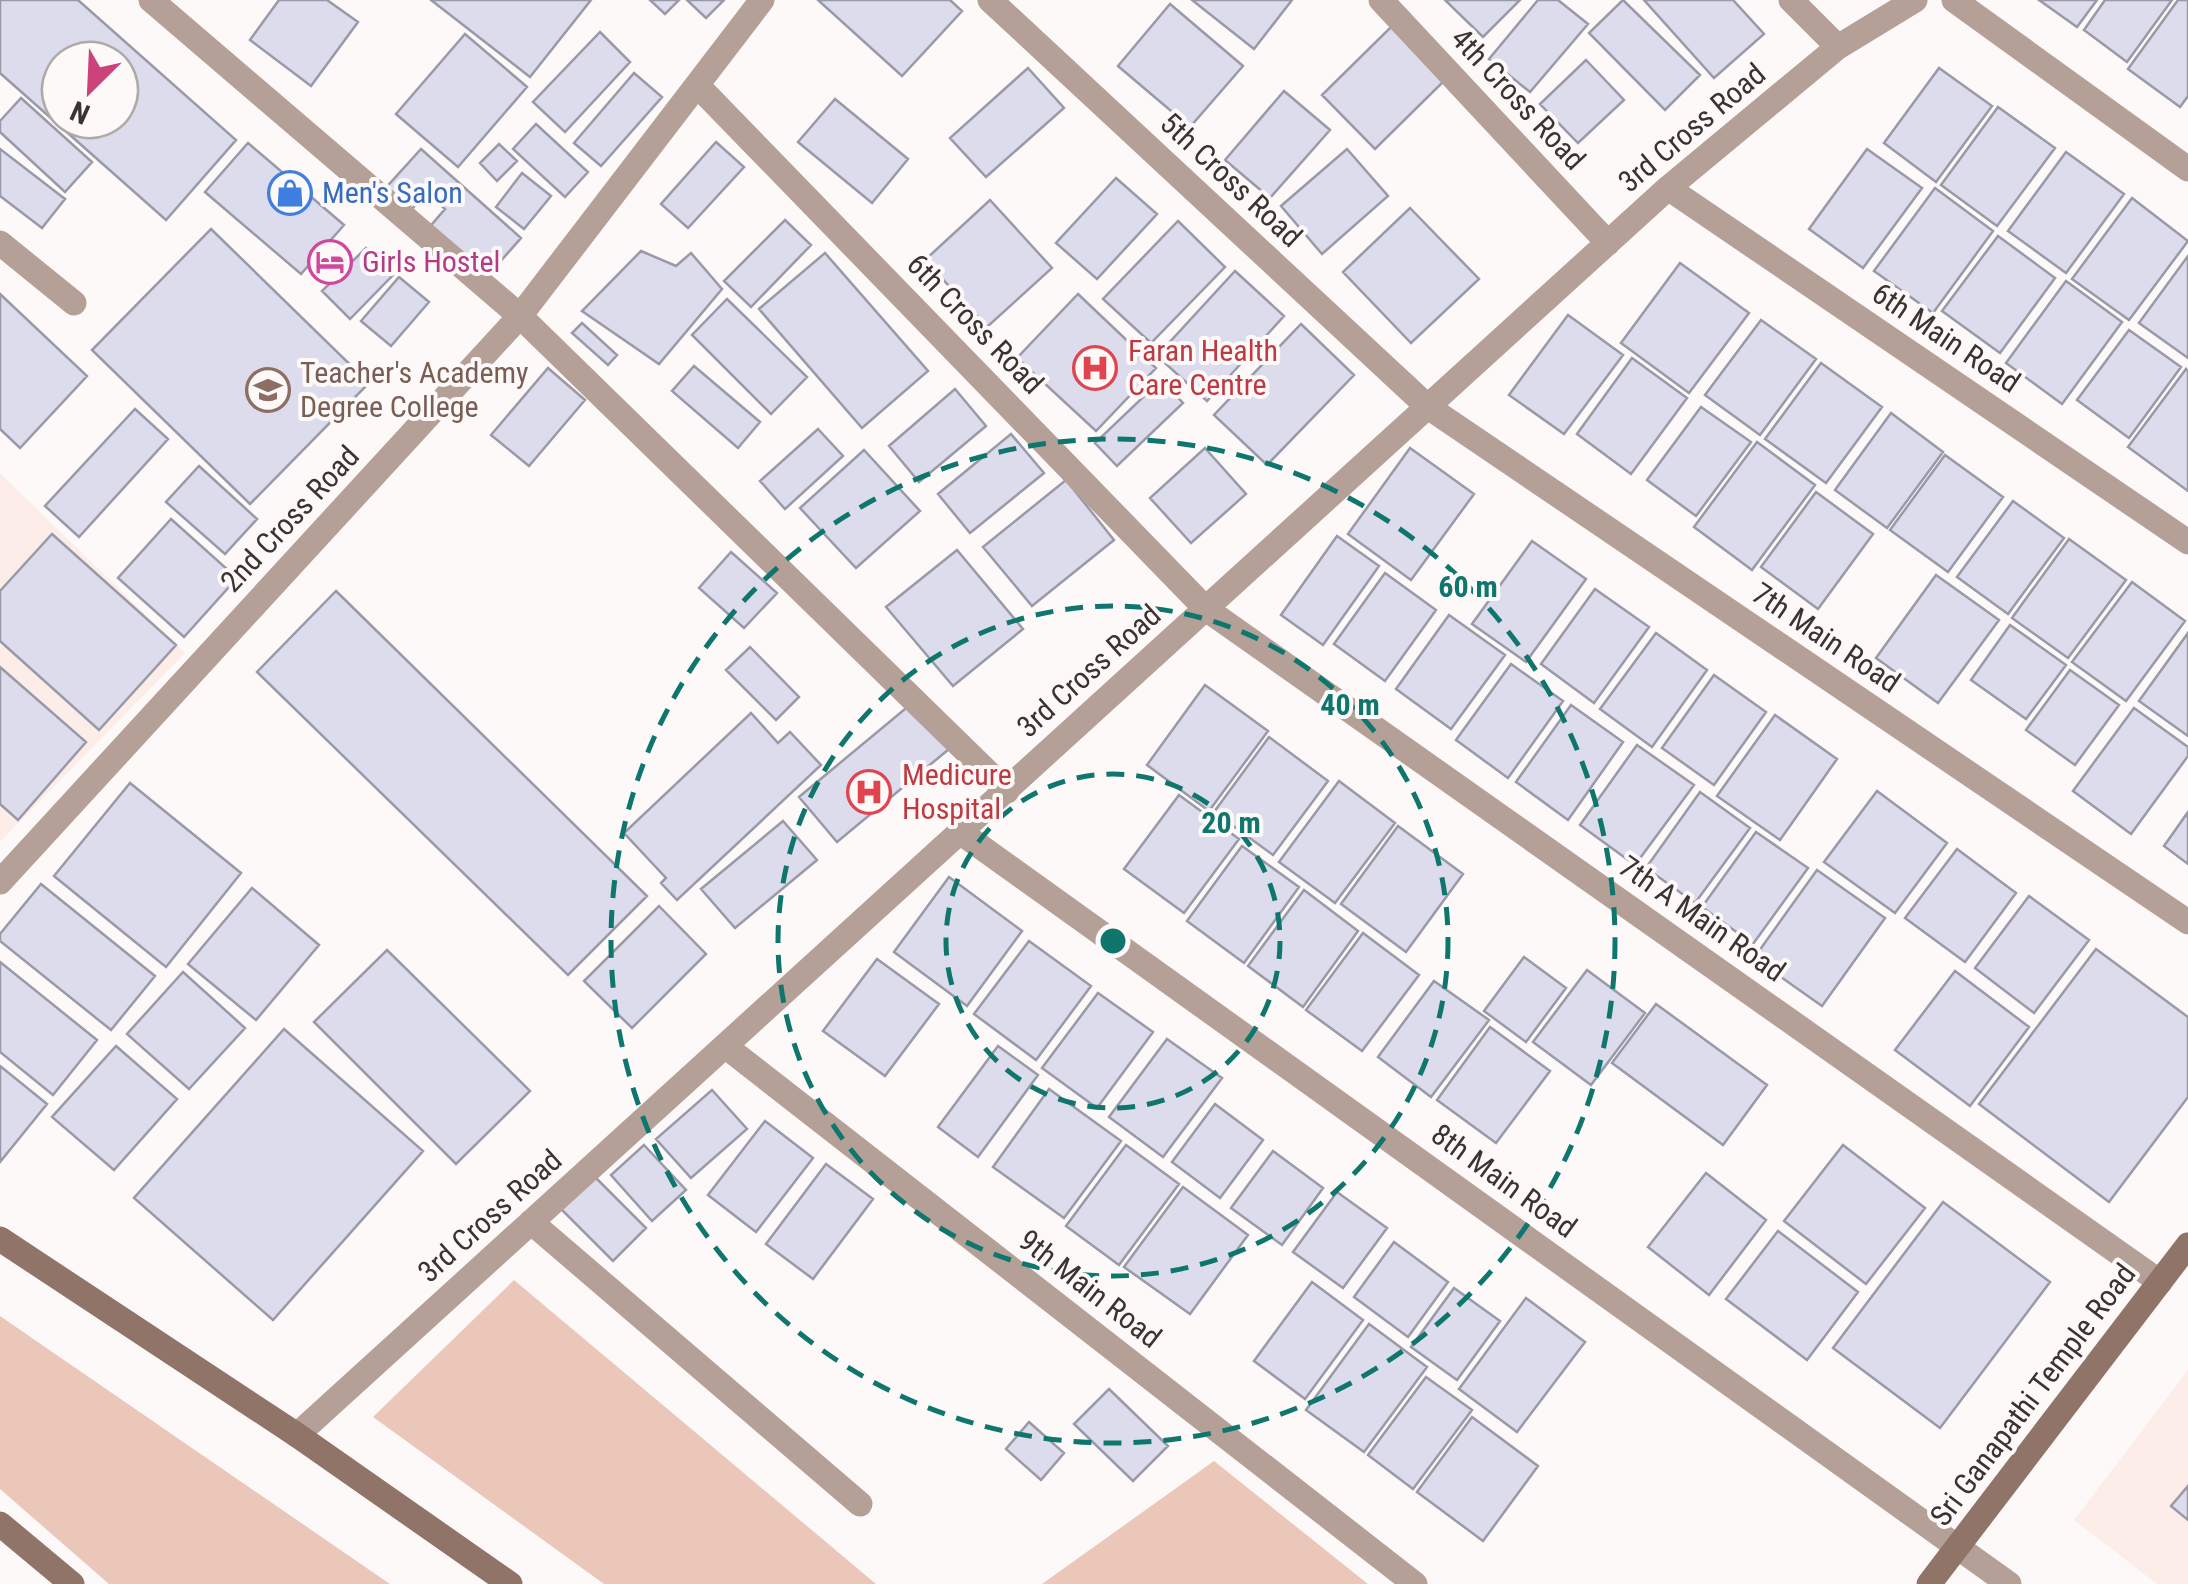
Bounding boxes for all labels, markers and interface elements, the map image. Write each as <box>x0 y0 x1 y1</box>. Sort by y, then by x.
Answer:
street label: 4th Cross Road <box>1444 21 1593 177</box>
north arrow <box>40 40 140 140</box>
street label: 3rd Cross Road <box>1611 56 1772 199</box>
text: N <box>65 94 95 131</box>
street label: 5th Cross Road <box>1153 105 1309 254</box>
shop icon: Men's Salon <box>267 170 313 216</box>
place label: Men's Salon <box>322 175 463 210</box>
hotel icon: Girls Hostel <box>307 239 353 285</box>
place label: Girls Hostel <box>362 244 500 279</box>
street label: 6th Cross Road <box>900 247 1051 401</box>
street label: 6th Main Road <box>1866 275 2027 400</box>
place label: Faran Health Care Centre <box>1128 333 1278 402</box>
hospital icon: Faran Health Care Centre <box>1072 345 1118 391</box>
place label: Teacher's Academy Degree College <box>300 355 529 424</box>
school or university icon: Teacher's Academy Degree College <box>245 367 291 413</box>
street label: 2nd Cross Road <box>213 439 366 599</box>
text: 60 m <box>1438 569 1498 604</box>
street label: 7th Main Road <box>1746 575 1907 700</box>
street label: 3rd Cross Road <box>1010 597 1168 744</box>
text: 40 m <box>1320 687 1380 722</box>
place label: Medicure Hospital <box>902 757 1012 826</box>
hospital icon: Medicure Hospital <box>846 769 892 815</box>
text: 20 m <box>1201 805 1261 840</box>
street label: 7th A Main Road <box>1612 848 1792 989</box>
centre of rings <box>1095 923 1131 959</box>
street label: 8th Main Road <box>1425 1116 1584 1245</box>
street label: 3rd Cross Road <box>411 1142 569 1289</box>
street label: 9th Main Road <box>1012 1222 1168 1355</box>
street label: Sri Ganapathi Temple Road <box>1923 1257 2143 1533</box>

